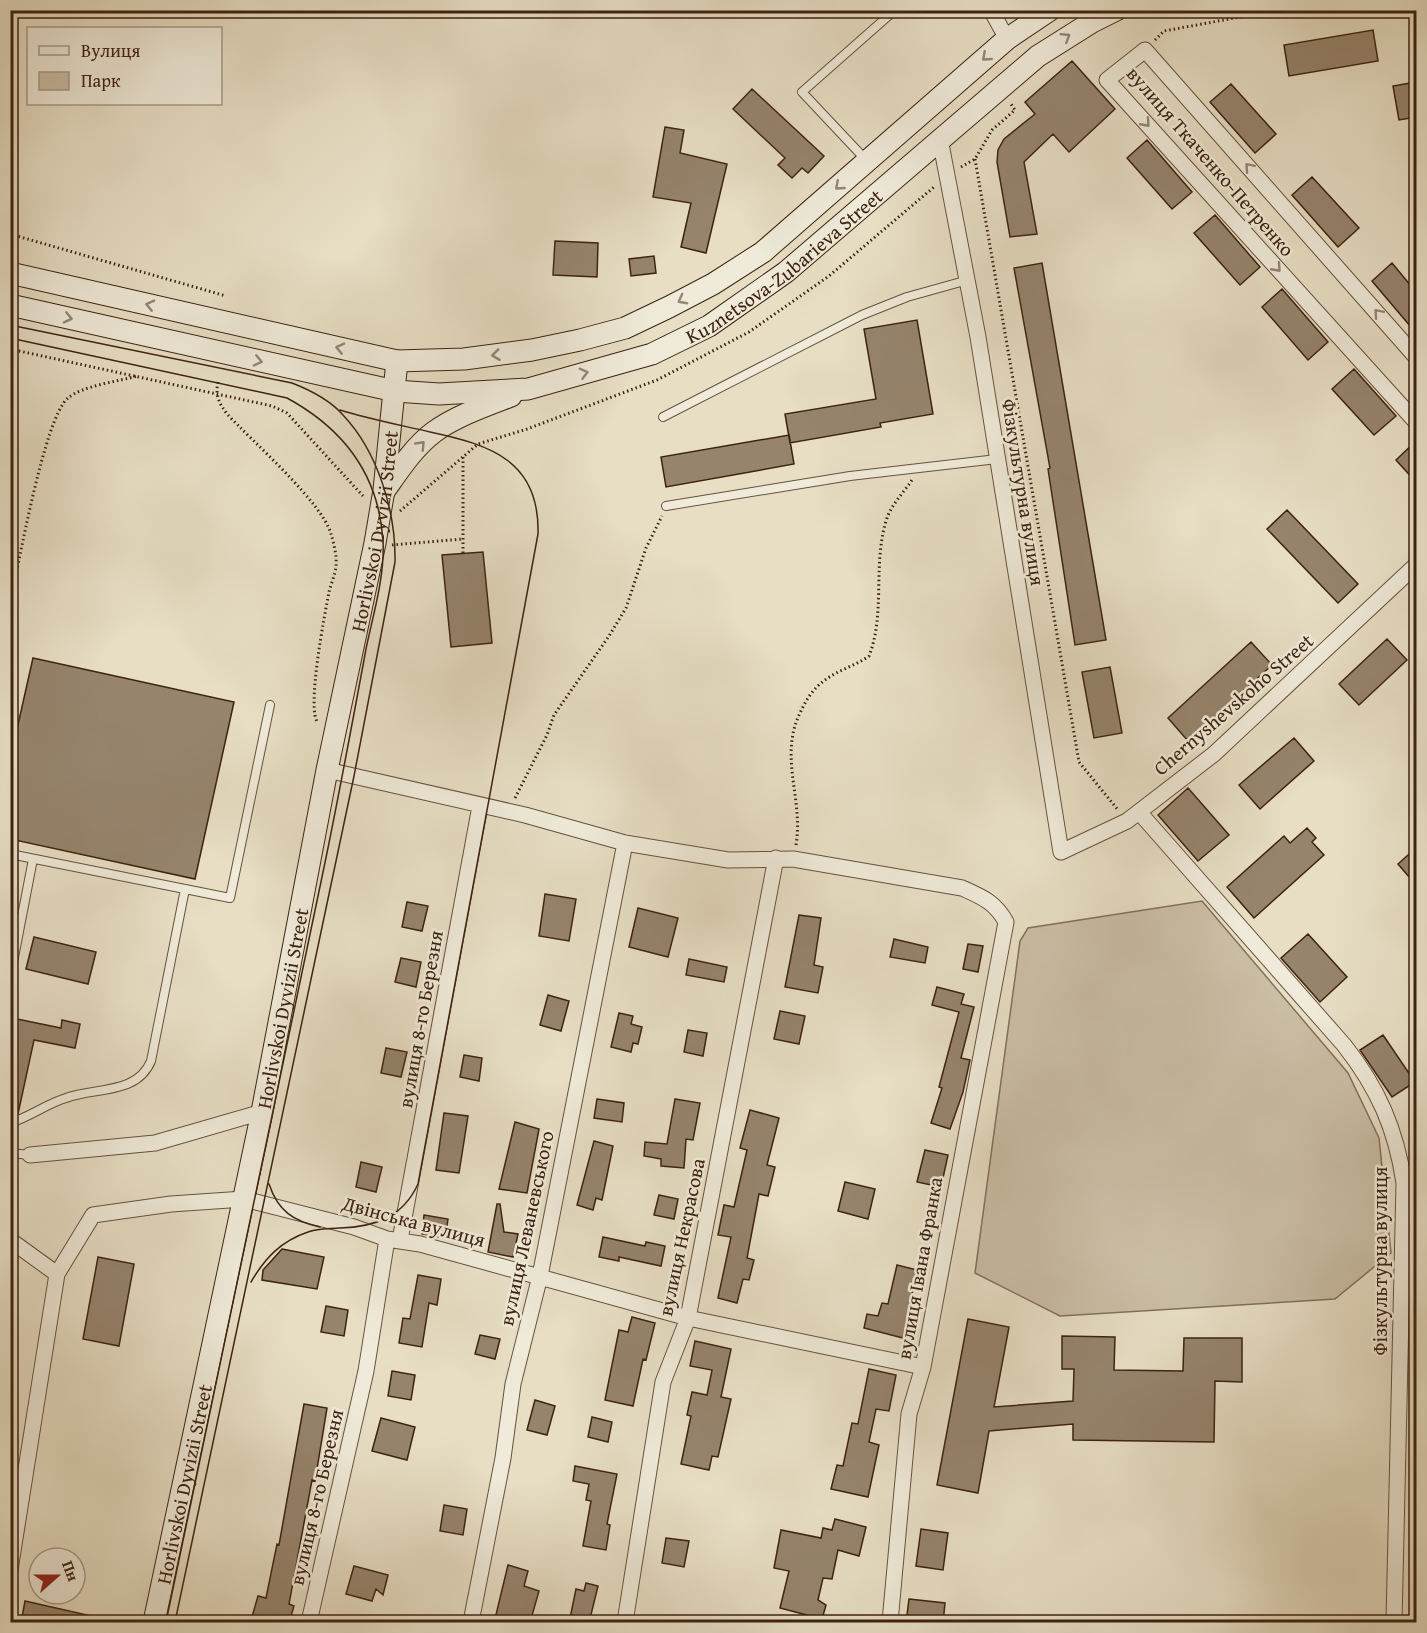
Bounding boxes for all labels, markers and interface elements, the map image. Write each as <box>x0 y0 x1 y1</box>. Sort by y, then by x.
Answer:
legend <box>27 27 222 105</box>
one-way arrow <box>1060 33 1070 45</box>
text: Вулиця <box>81 37 140 64</box>
one-way arrow <box>982 50 993 61</box>
street label: вулиця Ткаченко-Петренко <box>1120 60 1302 262</box>
text: Парк <box>81 67 121 94</box>
one-way arrow <box>1139 116 1150 127</box>
one-way arrow <box>1245 163 1256 174</box>
one-way arrow <box>835 179 846 190</box>
street label: Kuznetsova-Zubarieva Street <box>680 181 888 350</box>
one-way arrow <box>1270 261 1281 271</box>
one-way arrow <box>678 293 688 304</box>
one-way arrow <box>145 299 155 312</box>
one-way arrow <box>1374 309 1385 320</box>
one-way arrow <box>62 311 72 324</box>
one-way arrow <box>335 342 345 355</box>
one-way arrow <box>492 348 501 360</box>
one-way arrow <box>253 354 263 367</box>
one-way arrow <box>579 368 589 381</box>
street label: Фізкультурна вулиця <box>995 396 1053 588</box>
street label: Horlivskoi Dyvizii Street <box>342 429 404 634</box>
one-way arrow <box>414 442 425 452</box>
street label: Chernyshevskoho Street <box>1147 626 1319 782</box>
street label: Horlivskoi Dyvizii Street <box>248 905 315 1111</box>
street label: вулиця 8-го Березня <box>390 928 450 1110</box>
street label: вулиця Леваневського <box>491 1128 561 1328</box>
street label: вулиця Некрасова <box>650 1155 712 1319</box>
street label: Фізкультурна вулиця <box>1365 1167 1394 1355</box>
street label: вулиця Івана Франка <box>889 1174 949 1361</box>
street label: Двінська вулиця <box>338 1188 489 1254</box>
street label: Horlivskoi Dyvizii Street <box>148 1381 218 1587</box>
street label: вулиця 8-го Березня <box>282 1406 350 1588</box>
north arrow <box>27 1546 87 1606</box>
text: Пн <box>56 1557 86 1585</box>

